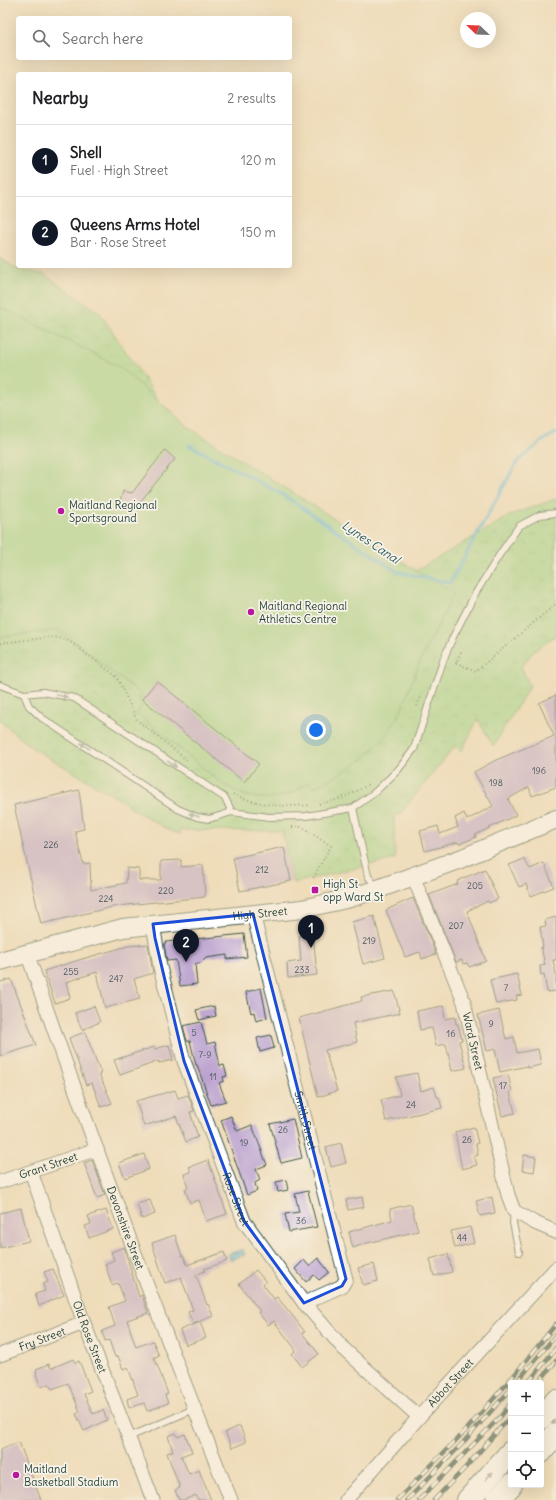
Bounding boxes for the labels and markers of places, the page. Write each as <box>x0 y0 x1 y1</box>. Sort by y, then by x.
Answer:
place label: Maitland Regional Sportsground <box>69 498 157 525</box>
marker: Maitland Regional Sportsground <box>56 506 66 516</box>
place label: Maitland Regional Athletics Centre <box>259 599 347 626</box>
marker: Maitland Regional Athletics Centre <box>246 607 256 617</box>
place label: High St opp Ward St <box>323 877 384 904</box>
marker: High St opp Ward St <box>310 885 320 895</box>
pin: 1 <box>298 915 324 948</box>
pin: 2 <box>173 929 199 962</box>
place label: Maitland Basketball Stadium <box>24 1462 119 1489</box>
marker: Maitland Basketball Stadium <box>11 1470 21 1480</box>

